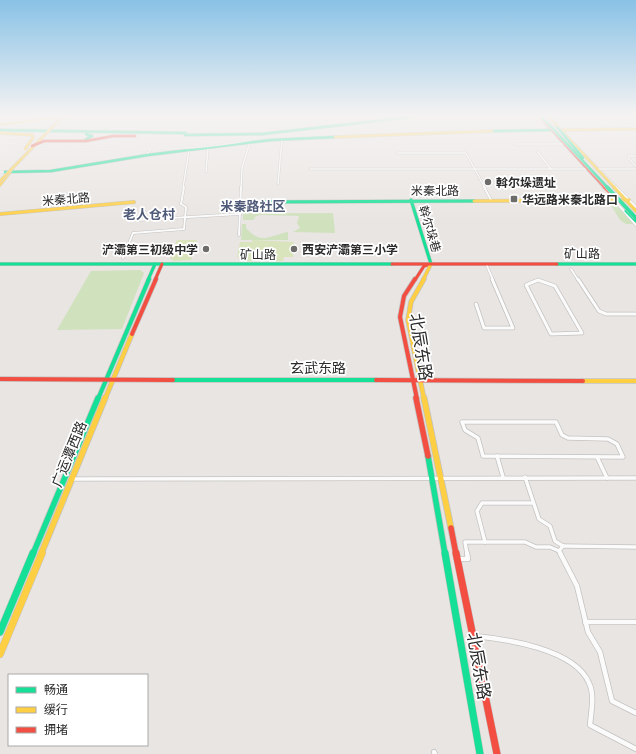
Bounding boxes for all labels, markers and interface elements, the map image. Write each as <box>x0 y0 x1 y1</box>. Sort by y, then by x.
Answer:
place label: 斡尔垛遗址 <box>496 175 556 190</box>
marker: 斡尔垛遗址 <box>483 177 493 187</box>
street label: 米秦北路 <box>411 183 459 198</box>
street label: 米秦北路 <box>41 189 91 209</box>
place label: 华远路米秦北路口 <box>522 192 618 207</box>
marker: 华远路米秦北路口 <box>509 194 519 204</box>
district label: 米秦路社区 <box>220 198 286 215</box>
street label: 幹尔垛巷 <box>416 204 444 254</box>
district label: 老人仓村 <box>123 206 175 223</box>
place label: 浐灞第三初级中学 <box>102 242 198 257</box>
place label: 西安浐灞第三小学 <box>302 242 398 257</box>
marker: 浐灞第三初级中学 <box>201 244 211 254</box>
marker: 西安浐灞第三小学 <box>289 244 299 254</box>
street label: 矿山路 <box>564 246 600 261</box>
street label: 矿山路 <box>240 247 276 262</box>
street label: 北辰东路 <box>405 312 437 382</box>
street label: 玄武东路 <box>290 359 346 377</box>
street label: 广运潭西路 <box>48 418 90 490</box>
street label: 北辰东路 <box>462 631 496 701</box>
legend <box>8 674 148 746</box>
text: 畅通 <box>44 682 68 697</box>
text: 缓行 <box>44 702 68 717</box>
text: 拥堵 <box>44 722 68 737</box>

